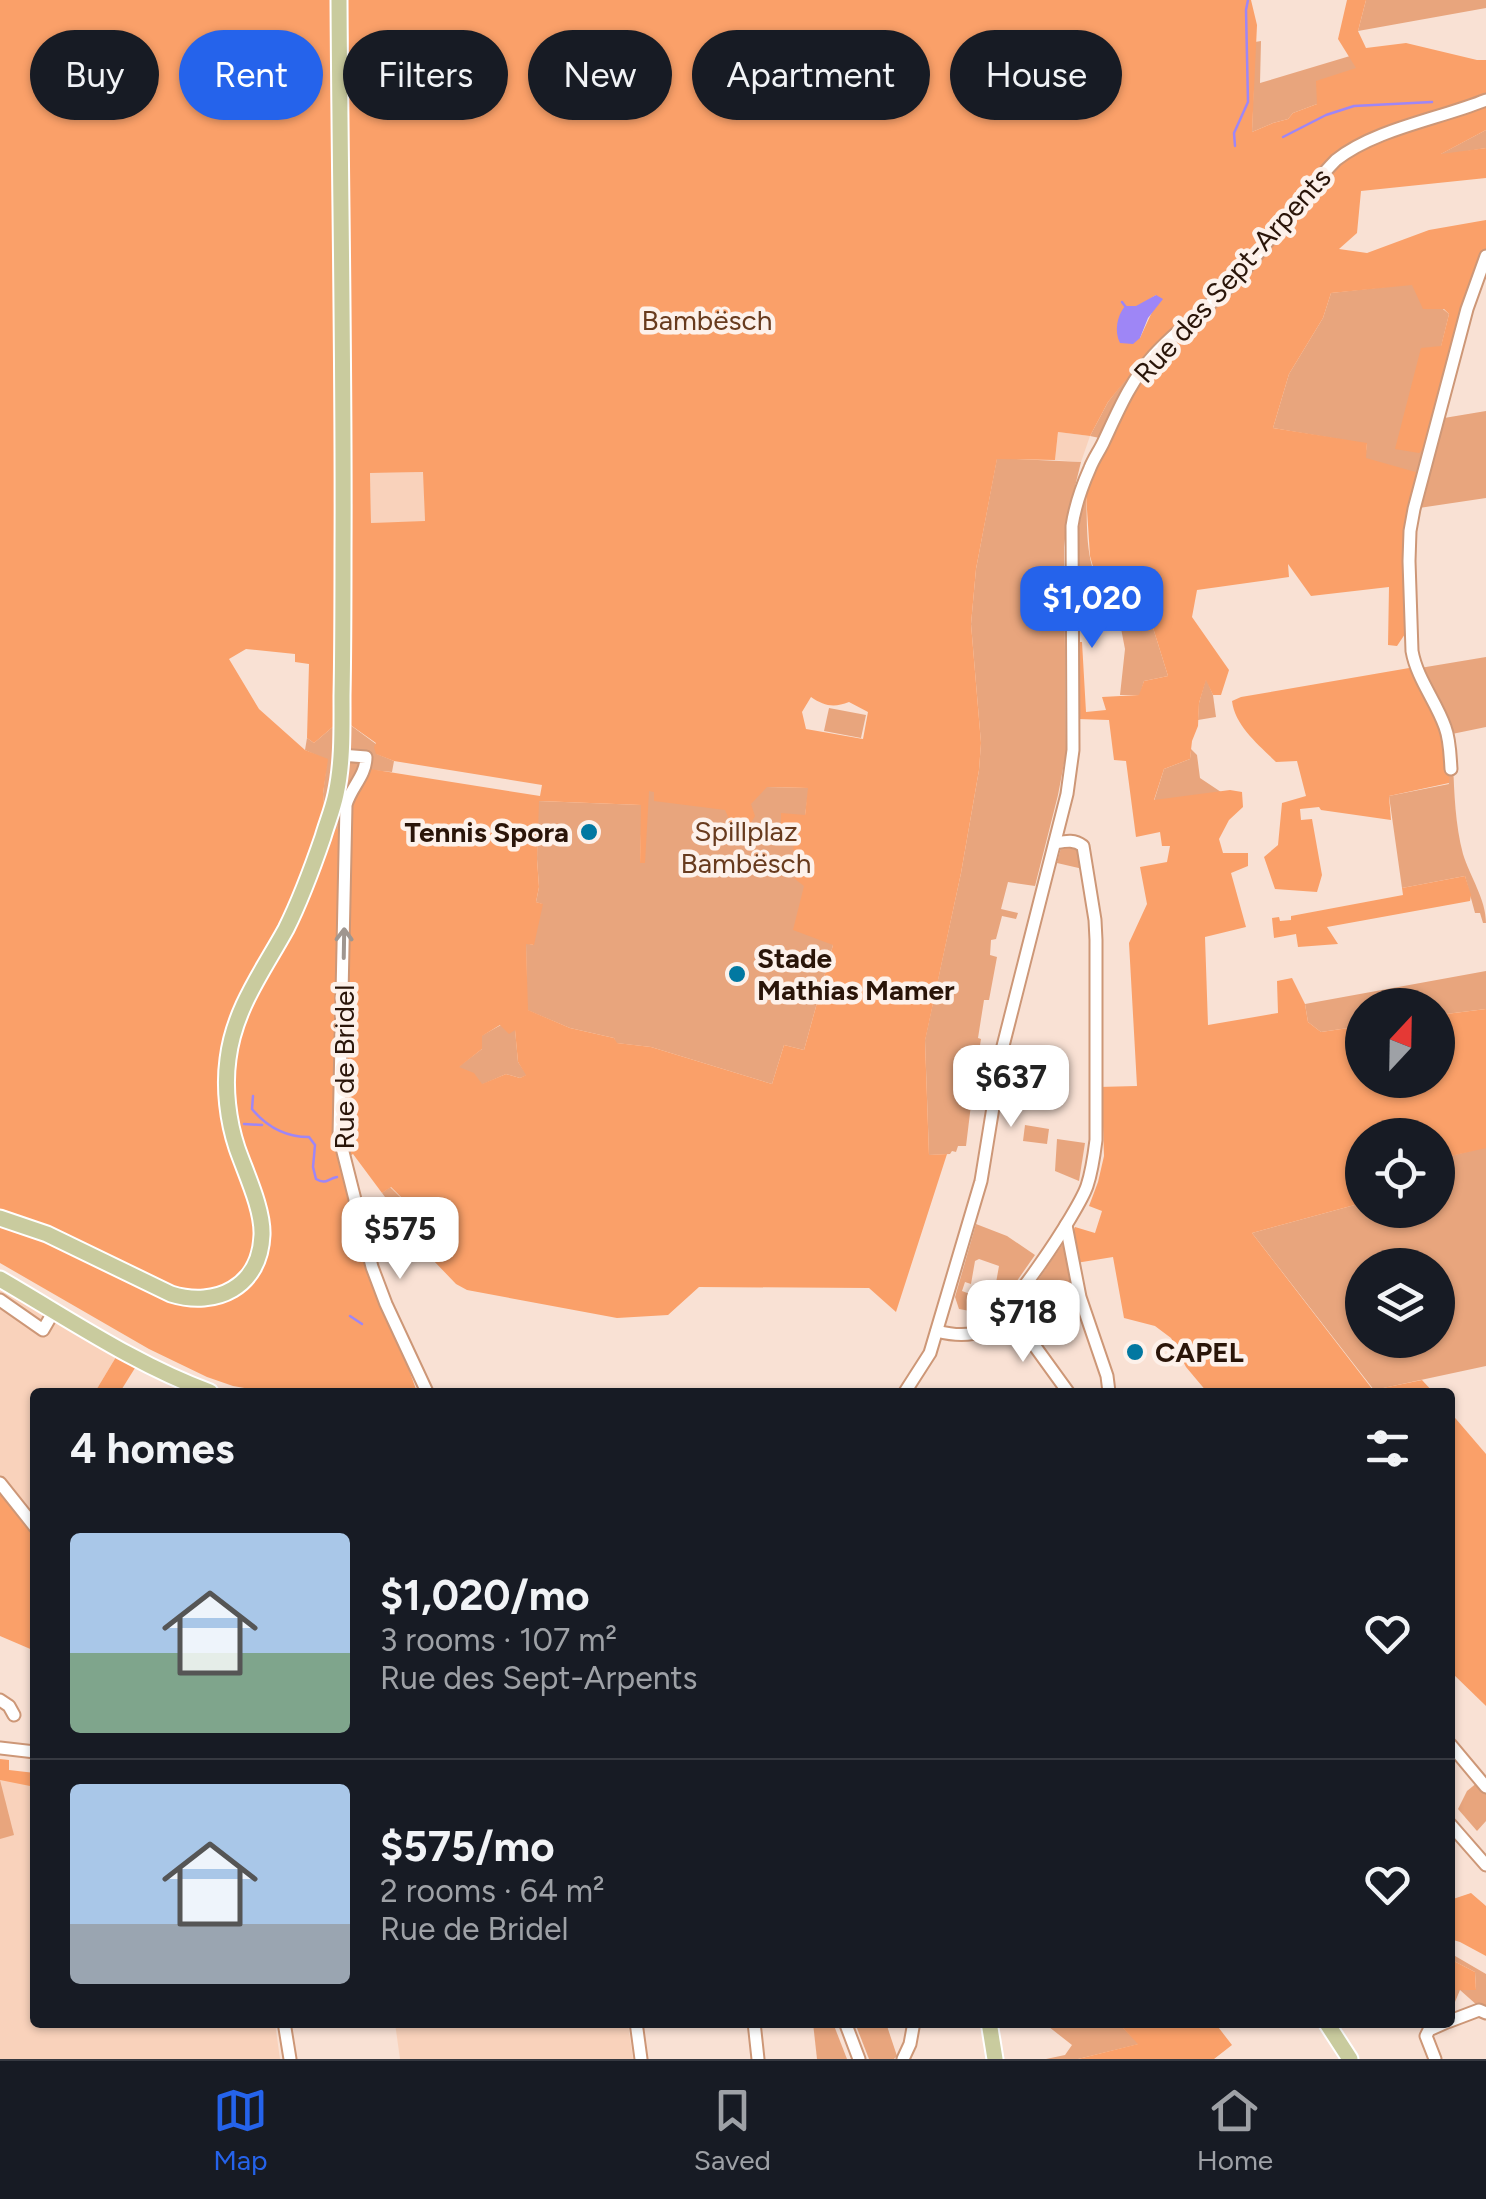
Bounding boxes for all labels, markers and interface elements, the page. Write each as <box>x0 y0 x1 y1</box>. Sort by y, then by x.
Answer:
chip: Buy <box>30 30 159 120</box>
chip: Rent <box>179 30 323 120</box>
chip: Filters <box>343 30 508 120</box>
chip: New <box>528 30 672 120</box>
chip: Apartment <box>692 30 930 120</box>
chip: House <box>950 30 1122 120</box>
street label: Rue des Sept-Arpents <box>1126 160 1338 390</box>
park label: Bambësch <box>642 303 772 337</box>
pin: $1,020 <box>1011 566 1173 651</box>
text: $1,020 <box>1042 579 1142 617</box>
park label: Spillplaz Bambësch <box>681 814 811 880</box>
place label: Tennis Spora <box>404 815 569 849</box>
marker: Tennis Spora <box>578 821 600 843</box>
one-way arrow <box>334 928 353 960</box>
place label: Stade Mathias Mamer <box>757 941 955 1007</box>
marker: Stade Mathias Mamer <box>726 963 748 985</box>
street label: Rue de Bridel <box>327 985 361 1149</box>
north arrow <box>1345 988 1455 1098</box>
map controls <box>1345 988 1455 1358</box>
pin: $637 <box>952 1045 1070 1130</box>
text: $637 <box>975 1058 1047 1096</box>
button: locate <box>1345 1118 1455 1228</box>
pin: $575 <box>341 1197 459 1282</box>
text: $575 <box>364 1210 436 1248</box>
button: layers <box>1345 1248 1455 1358</box>
pin: $718 <box>964 1280 1082 1365</box>
text: $718 <box>989 1293 1057 1331</box>
place label: CAPEL <box>1155 1335 1244 1369</box>
marker: CAPEL <box>1124 1341 1146 1363</box>
icon: filters <box>1360 1421 1415 1476</box>
text: 4 homes <box>70 1423 234 1474</box>
text: $1,020/mo <box>380 1570 590 1621</box>
icon: home <box>150 1573 270 1693</box>
icon: heart <box>1360 1606 1415 1661</box>
text: 3 rooms · 107 m² <box>380 1621 617 1659</box>
text: Rue des Sept-Arpents <box>380 1659 698 1697</box>
text: $575/mo <box>380 1821 555 1872</box>
icon: home <box>150 1824 270 1944</box>
icon: heart <box>1360 1857 1415 1912</box>
text: 2 rooms · 64 m² <box>380 1872 604 1910</box>
text: Rue de Bridel <box>380 1910 568 1948</box>
tab: Map <box>213 2083 268 2177</box>
tab: Saved <box>694 2083 771 2177</box>
tab: Home <box>1197 2083 1273 2177</box>

